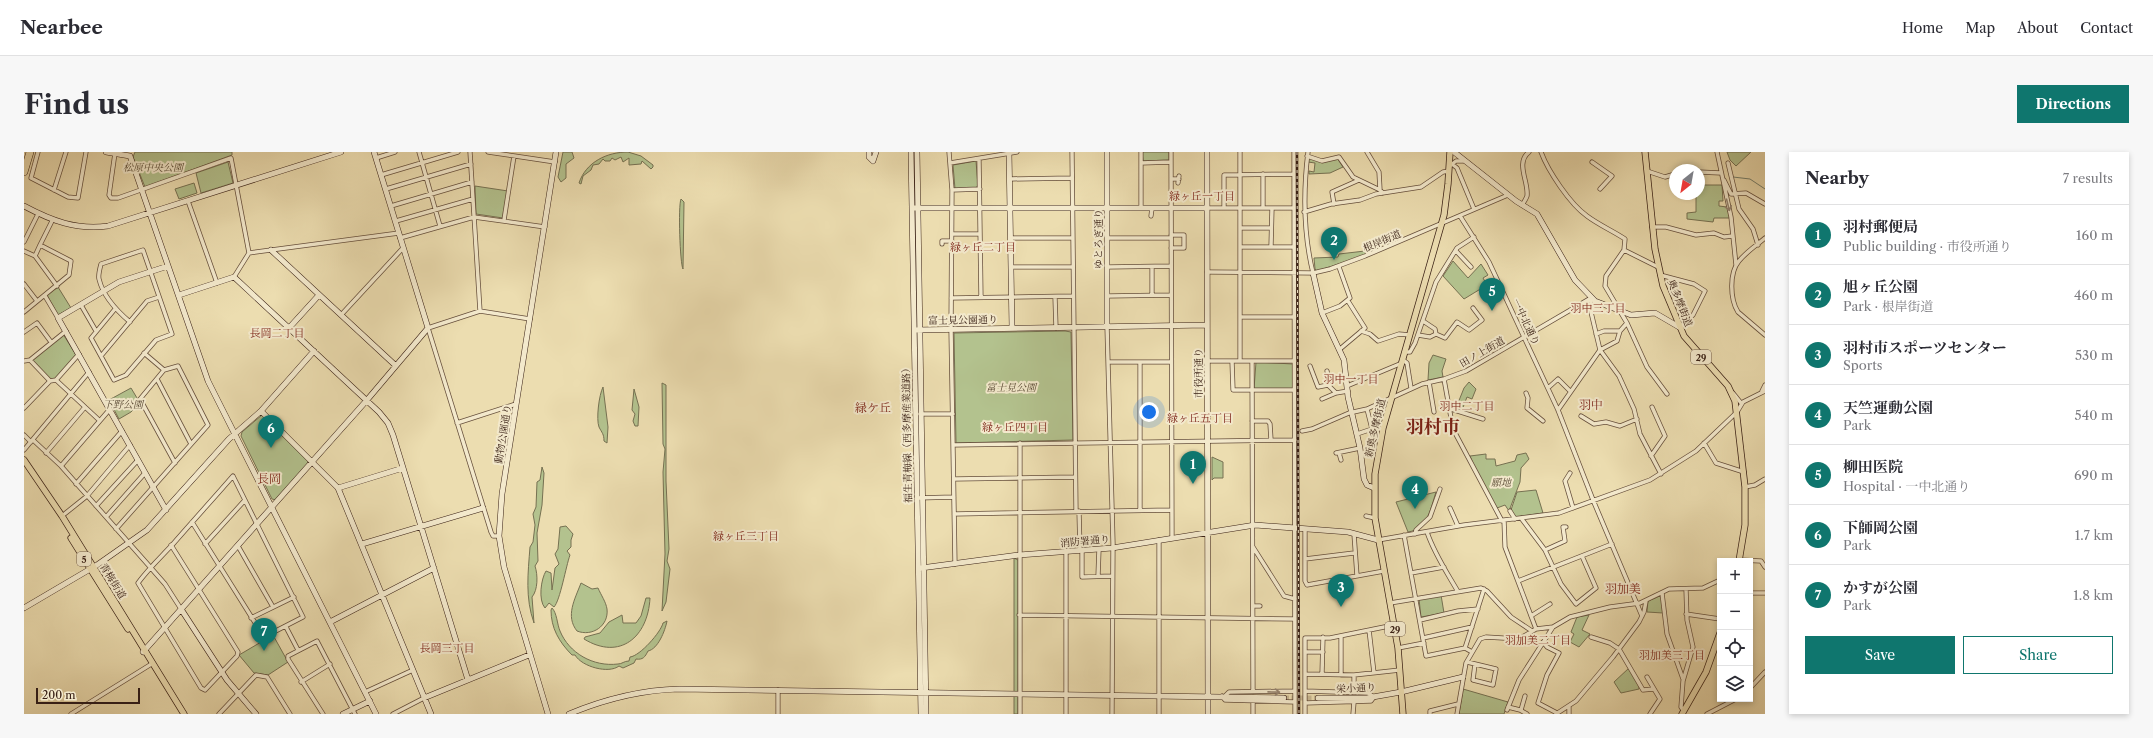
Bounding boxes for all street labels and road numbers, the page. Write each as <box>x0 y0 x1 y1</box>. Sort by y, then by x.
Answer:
street label: ゆとろぎ通り <box>1092 209 1105 269</box>
street label: 根岸街道 <box>1361 227 1403 255</box>
street label: 奥多摩街道 <box>1665 277 1695 329</box>
street label: 一中北通り <box>1510 297 1542 347</box>
street label: 富士見公園通り <box>928 313 998 327</box>
street label: 田ノ上街道 <box>1457 334 1507 370</box>
street label: 市役所通り <box>1192 348 1205 398</box>
road number: 29 <box>1691 350 1711 364</box>
street label: 福生青梅線（西多摩産業道路） <box>899 363 915 503</box>
street label: 新奥多摩街道 <box>1362 397 1388 459</box>
street label: 動物公園通り <box>492 403 514 465</box>
street label: 消防署通り <box>1060 532 1110 550</box>
road number: 5 <box>77 552 91 566</box>
street label: 青梅街道 <box>97 561 129 601</box>
road number: 29 <box>1385 622 1405 636</box>
street label: 栄小通り <box>1336 680 1376 696</box>

